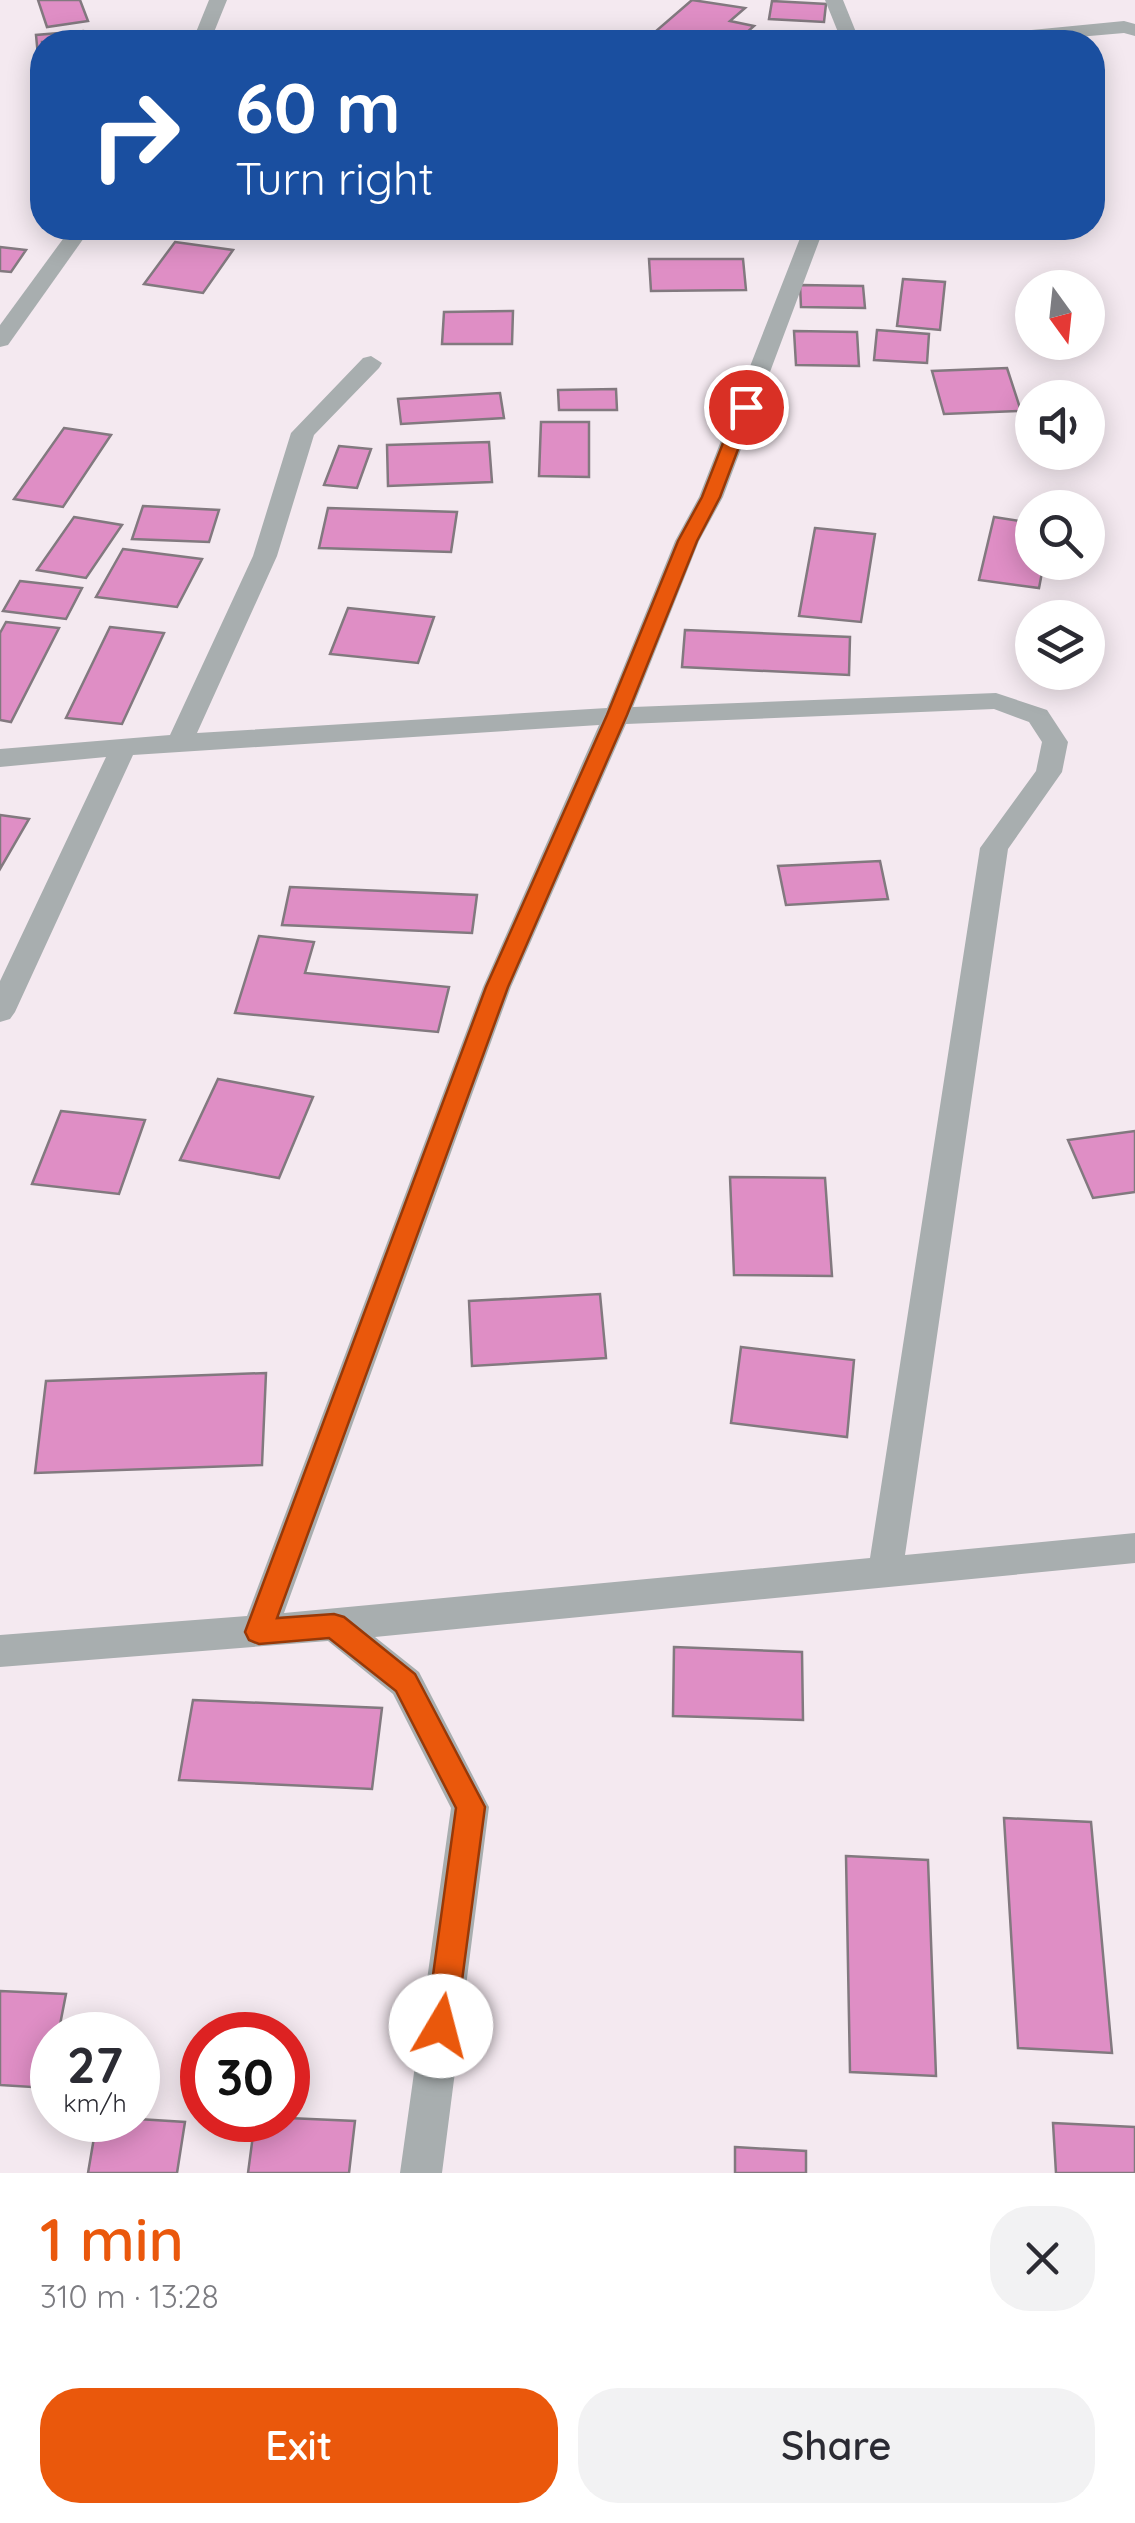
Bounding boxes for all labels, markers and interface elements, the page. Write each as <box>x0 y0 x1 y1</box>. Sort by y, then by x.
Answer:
text: 60 m <box>235 63 401 151</box>
icon: right <box>70 70 200 200</box>
text: Turn right <box>235 150 434 206</box>
north arrow <box>1015 270 1105 360</box>
map controls <box>1015 270 1105 690</box>
pin <box>704 365 789 450</box>
icon: arrive <box>719 380 774 435</box>
button: sound <box>1015 380 1105 470</box>
button: search <box>1015 490 1105 580</box>
button: layers <box>1015 600 1105 690</box>
position arrow <box>389 1974 493 2078</box>
speed limit sign: 30 <box>180 2012 310 2142</box>
text: 27 <box>67 2033 123 2096</box>
text: km/h <box>63 2087 127 2118</box>
text: 1 min <box>40 2201 184 2276</box>
button: close <box>990 2206 1095 2311</box>
text: 310 m · 13:28 <box>40 2276 219 2316</box>
button: Exit <box>40 2388 558 2503</box>
button: Share <box>578 2388 1095 2503</box>

